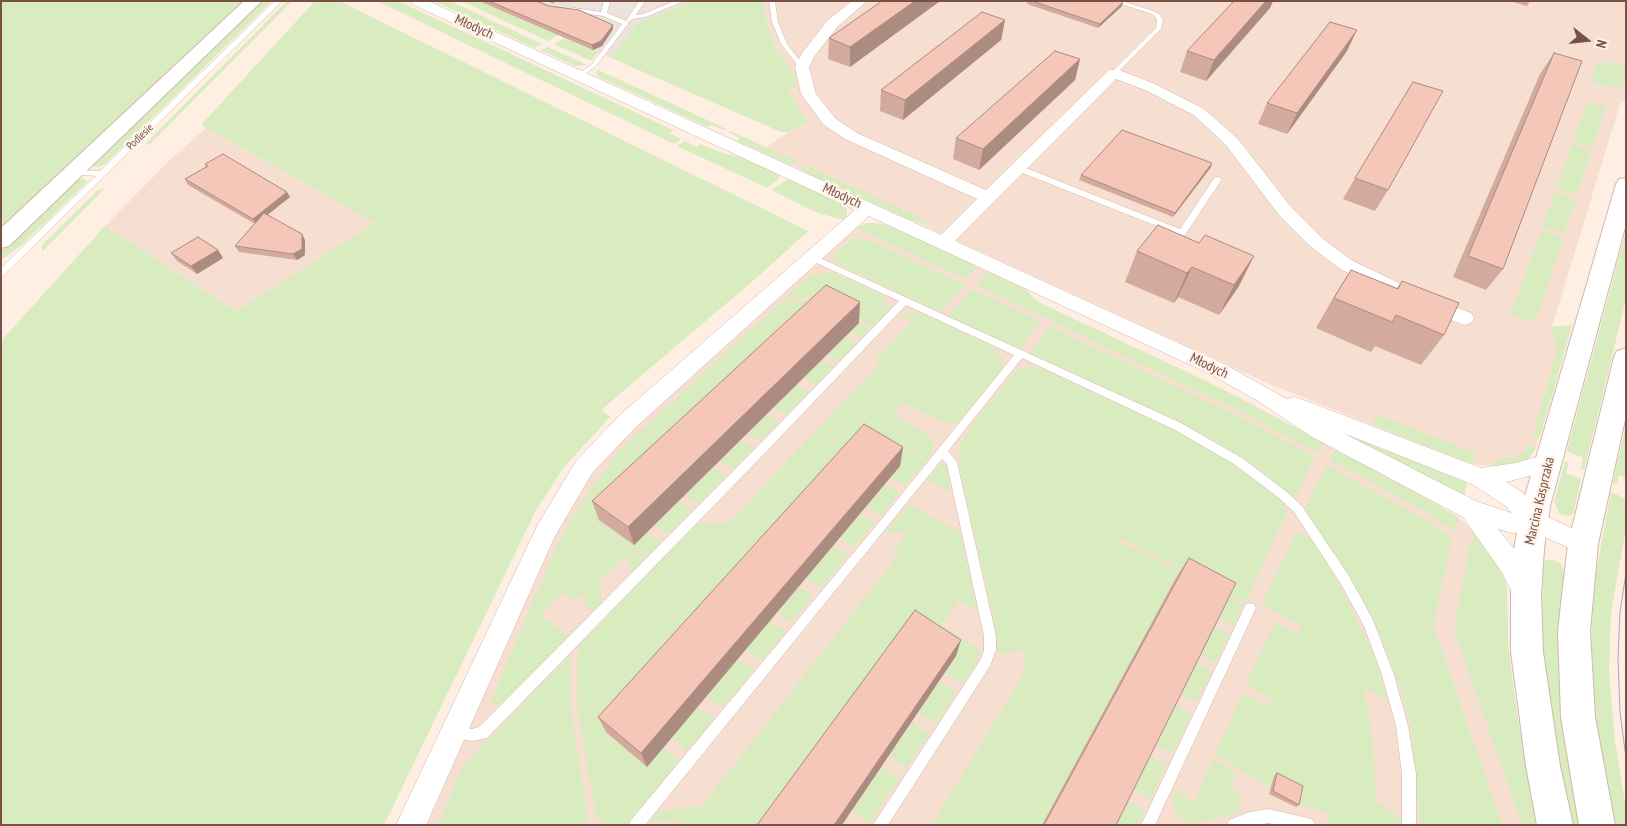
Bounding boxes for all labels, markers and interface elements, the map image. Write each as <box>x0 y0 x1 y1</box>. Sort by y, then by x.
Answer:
street label: Młodych <box>452 11 496 43</box>
north arrow <box>1562 15 1612 65</box>
text: N <box>1592 38 1611 50</box>
street label: Podlesie <box>124 121 156 153</box>
street label: Młodych <box>820 180 864 212</box>
street label: Młodych <box>1187 350 1231 382</box>
street label: Marcina Kasprzaka <box>1522 455 1558 547</box>

